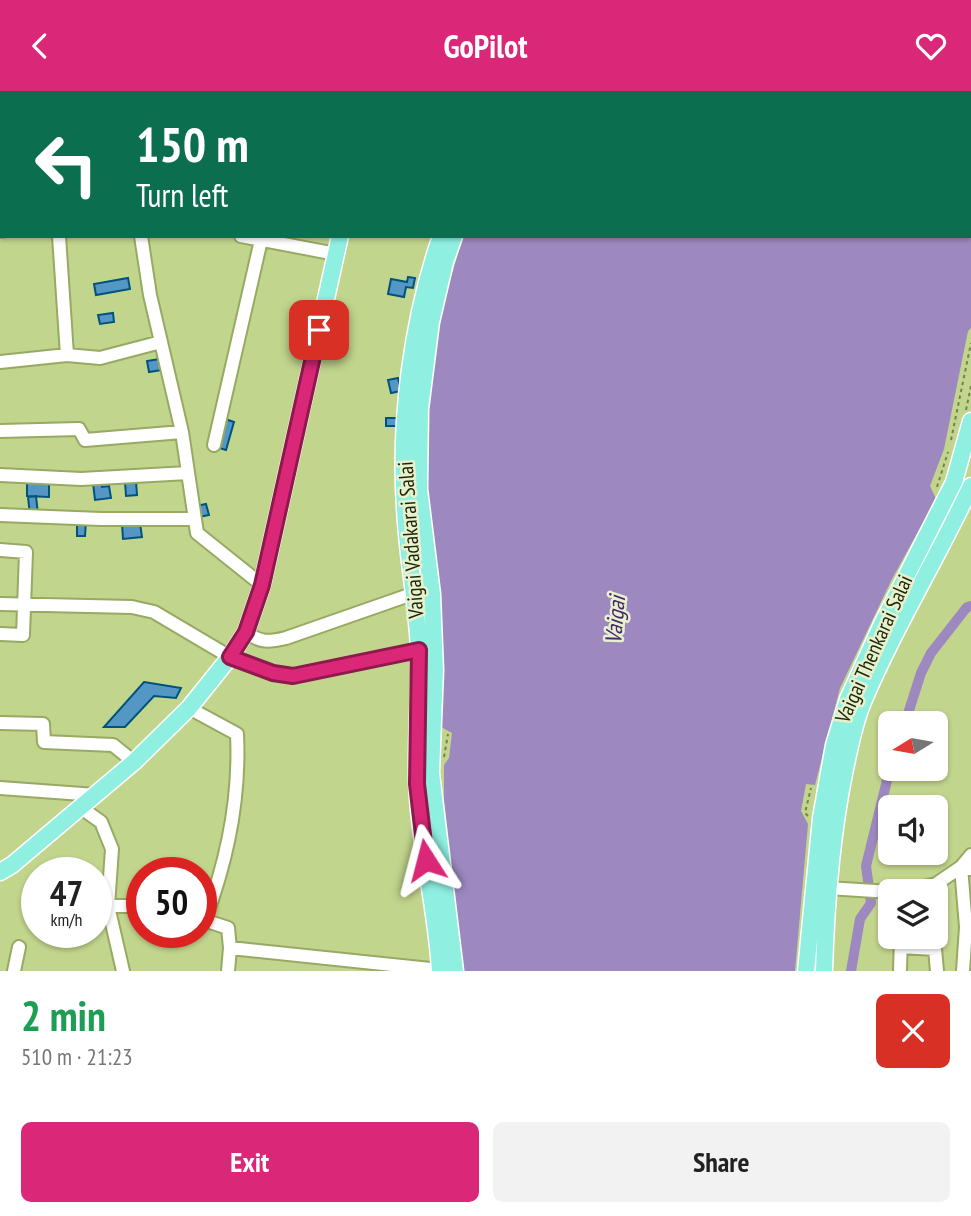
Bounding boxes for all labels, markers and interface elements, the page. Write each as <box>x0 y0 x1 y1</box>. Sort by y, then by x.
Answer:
text: GoPilot <box>443 25 528 67</box>
icon: back <box>21 27 59 65</box>
icon: heart <box>912 27 950 65</box>
text: 150 m <box>136 112 249 176</box>
icon: left <box>21 119 112 210</box>
text: Turn left <box>136 174 228 216</box>
pin <box>289 300 349 360</box>
icon: arrive <box>300 311 338 349</box>
street label: Vaigai Vadakarai Salai <box>392 461 430 621</box>
street label: Vaigai Thenkarai Salai <box>828 571 918 728</box>
water label: Vaigai <box>598 592 631 645</box>
north arrow <box>878 711 948 781</box>
map controls <box>878 711 948 949</box>
button: sound <box>878 795 948 865</box>
position arrow <box>389 823 463 897</box>
speed limit sign: 50 <box>126 857 217 948</box>
text: 47 <box>50 870 83 916</box>
button: layers <box>878 879 948 949</box>
text: km/h <box>51 908 82 931</box>
text: 2 min <box>21 988 106 1043</box>
button: close <box>876 994 950 1068</box>
text: 510 m · 21:23 <box>21 1042 133 1071</box>
button: Exit <box>21 1122 479 1202</box>
button: Share <box>493 1122 950 1202</box>

